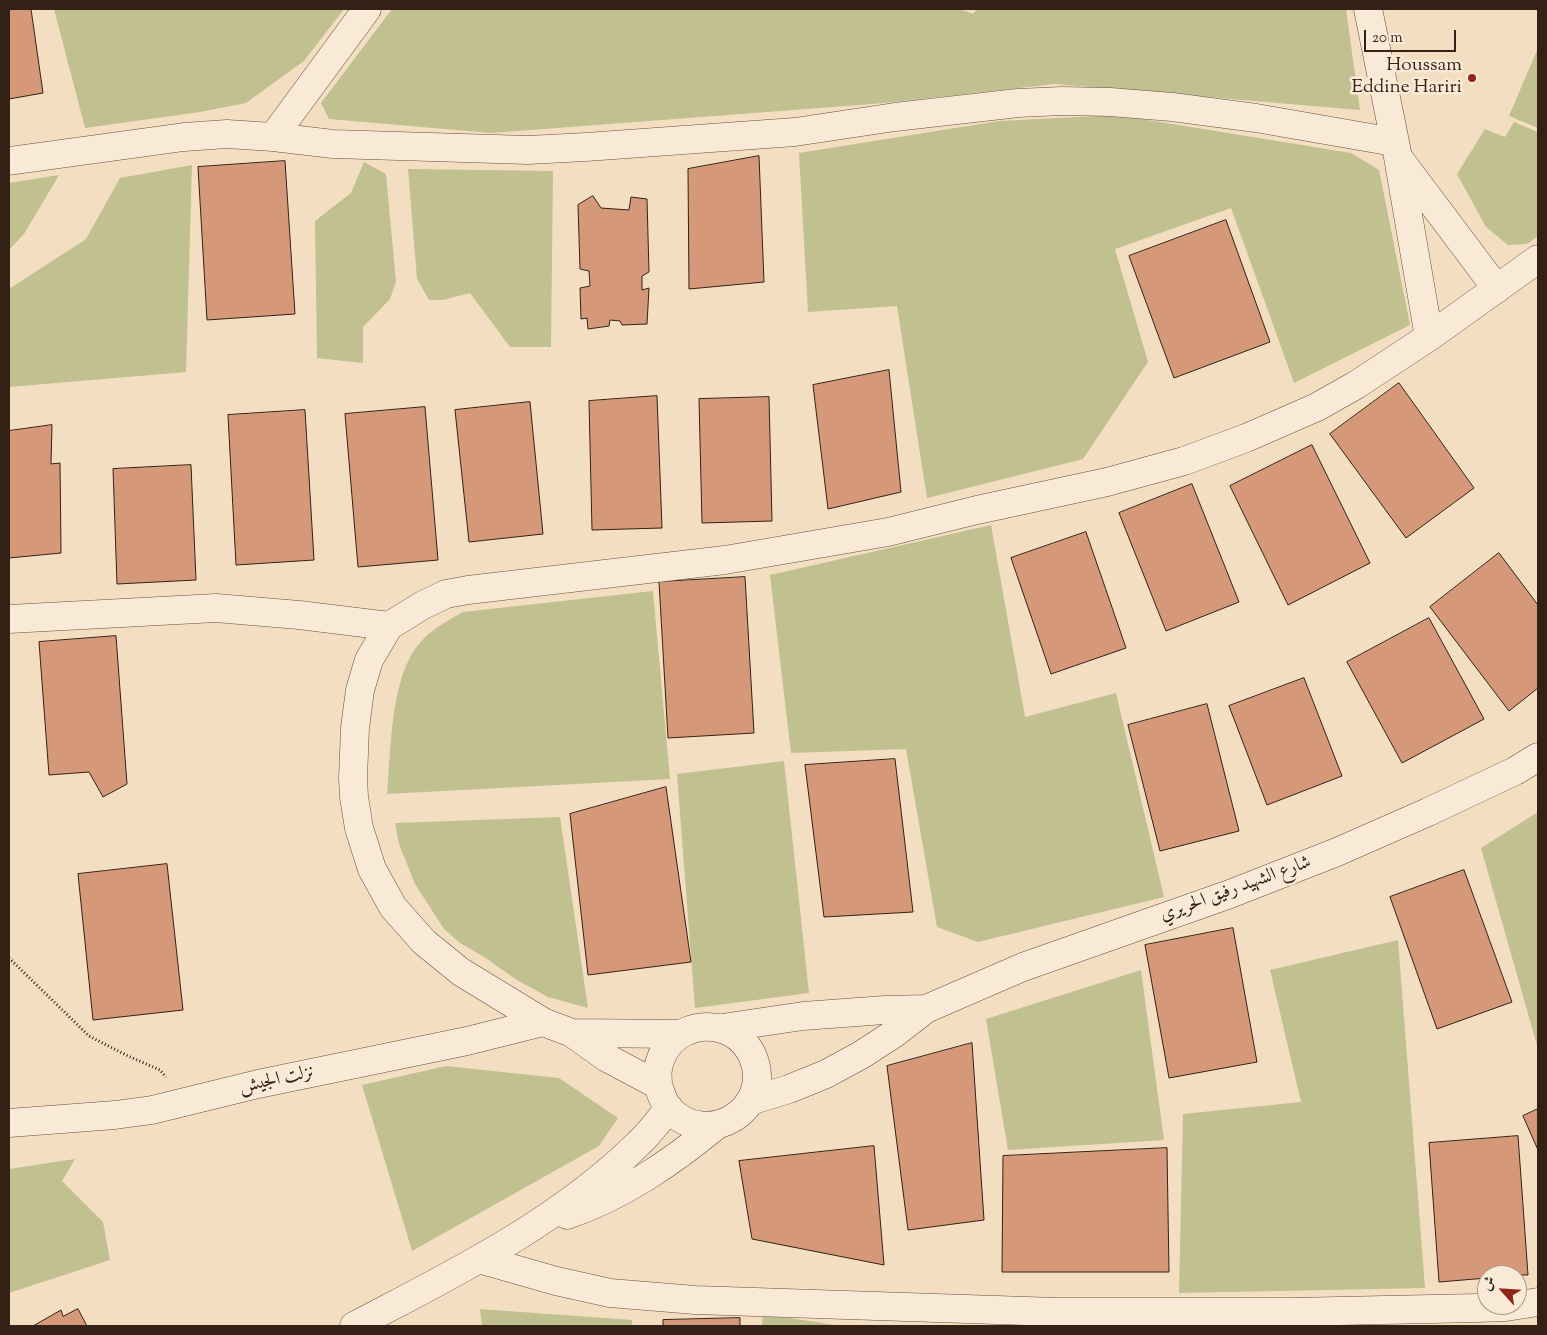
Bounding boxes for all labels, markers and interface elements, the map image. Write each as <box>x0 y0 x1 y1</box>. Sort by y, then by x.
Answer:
scale bar <box>1367 20 1460 52</box>
text: 20 m <box>1372 28 1403 49</box>
place label: Houssam Eddine Hariri <box>1351 56 1462 100</box>
marker: Houssam Eddine Hariri <box>1466 72 1478 84</box>
street label: شارع الشهيد رفيق الحريري <box>1157 852 1315 928</box>
street label: نزلت الجيش <box>238 1062 316 1100</box>
north arrow <box>1477 1265 1527 1315</box>
text: ش <box>1477 1273 1501 1294</box>

